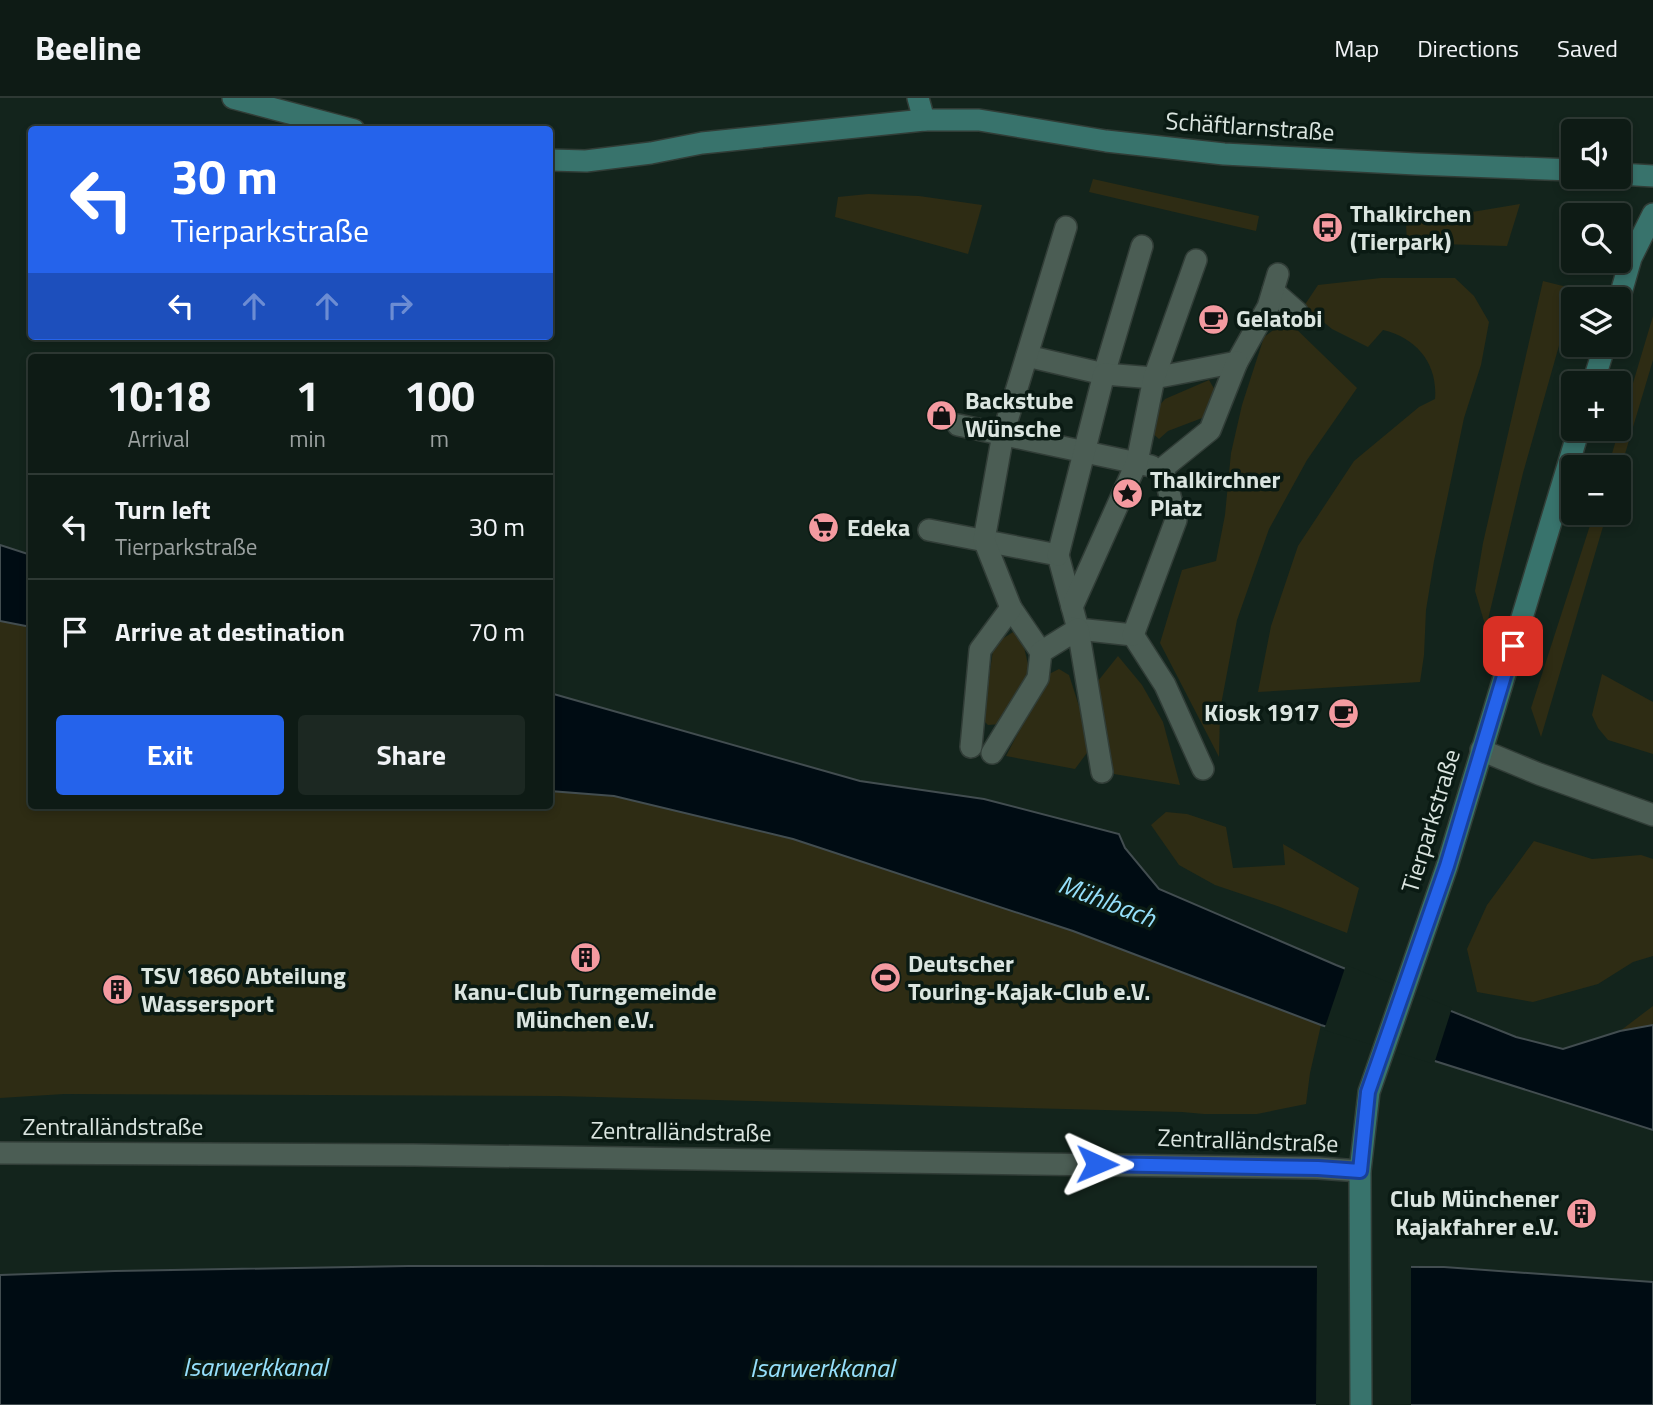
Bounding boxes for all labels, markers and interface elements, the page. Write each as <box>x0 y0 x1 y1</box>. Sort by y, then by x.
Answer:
text: Beeline <box>35 23 141 73</box>
text: Map <box>1334 30 1379 66</box>
text: Directions <box>1417 30 1519 66</box>
text: Saved <box>1557 30 1618 66</box>
street label: Schäftlarnstraße <box>1164 102 1336 150</box>
map controls <box>1561 119 1631 525</box>
button: sound <box>1561 119 1631 189</box>
text: 30 m <box>171 138 278 213</box>
icon: left <box>56 154 147 245</box>
place label: Thalkirchen (Tierpark) <box>1350 195 1472 259</box>
button: search <box>1561 203 1631 273</box>
text: Tierparkstraße <box>171 206 369 254</box>
bus stop icon: Thalkirchen (Tierpark) <box>1310 211 1344 245</box>
icon: left <box>162 287 200 325</box>
icon: ahead <box>235 287 273 325</box>
icon: ahead <box>308 287 346 325</box>
icon: right <box>381 287 419 325</box>
button: layers <box>1561 287 1631 357</box>
place label: Gelatobi <box>1236 300 1322 336</box>
cafe icon: Gelatobi <box>1196 302 1230 336</box>
text: 10:18 <box>106 363 211 427</box>
text: 1 <box>296 363 319 427</box>
text: 100 <box>404 363 475 427</box>
button: + <box>1561 371 1631 441</box>
place label: Backstube Wünsche <box>965 382 1074 446</box>
shop icon: Backstube Wünsche <box>925 398 959 432</box>
text: Arrival <box>127 421 190 456</box>
text: min <box>289 421 326 456</box>
text: m <box>430 421 449 456</box>
button: − <box>1561 455 1631 525</box>
place label: Thalkirchner Platz <box>1150 461 1281 525</box>
place icon: Thalkirchner Platz <box>1110 477 1144 511</box>
text: Turn left <box>115 490 210 529</box>
text: 30 m <box>468 507 525 546</box>
icon: left <box>56 508 94 546</box>
place label: Edeka <box>847 509 910 545</box>
supermarket icon: Edeka <box>807 511 841 545</box>
text: Tierparkstraße <box>115 529 257 564</box>
text: Arrive at destination <box>115 612 345 651</box>
text: 70 m <box>468 612 525 651</box>
icon: arrive <box>56 613 94 651</box>
pin <box>1483 616 1543 676</box>
icon: arrive <box>1494 627 1532 665</box>
place label: Kiosk 1917 <box>1204 694 1320 730</box>
cafe icon: Kiosk 1917 <box>1326 696 1360 730</box>
button: Exit <box>56 715 284 795</box>
button: Share <box>298 715 525 795</box>
street label: Tierparkstraße <box>1391 744 1469 897</box>
water label: Mühlbach <box>1053 864 1162 937</box>
building icon: Kanu-Club Turngemeinde München e.V. <box>568 941 602 975</box>
place label: Deutscher Touring-Kajak-Club e.V. <box>908 945 1150 1009</box>
place label: TSV 1860 Abteilung Wassersport <box>141 957 346 1021</box>
sports icon: Deutscher Touring-Kajak-Club e.V. <box>868 961 902 995</box>
building icon: TSV 1860 Abteilung Wassersport <box>101 973 135 1007</box>
place label: Kanu-Club Turngemeinde München e.V. <box>454 973 716 1037</box>
street label: Zentralländstraße <box>23 1108 203 1144</box>
street label: Zentralländstraße <box>590 1111 772 1151</box>
street label: Zentralländstraße <box>1157 1119 1339 1161</box>
position arrow <box>1060 1127 1134 1201</box>
place label: Club Münchener Kajakfahrer e.V. <box>1390 1180 1559 1244</box>
building icon: Club Münchener Kajakfahrer e.V. <box>1565 1196 1599 1230</box>
water label: Isarwerkkanal <box>183 1347 331 1386</box>
water label: Isarwerkkanal <box>750 1348 898 1387</box>

